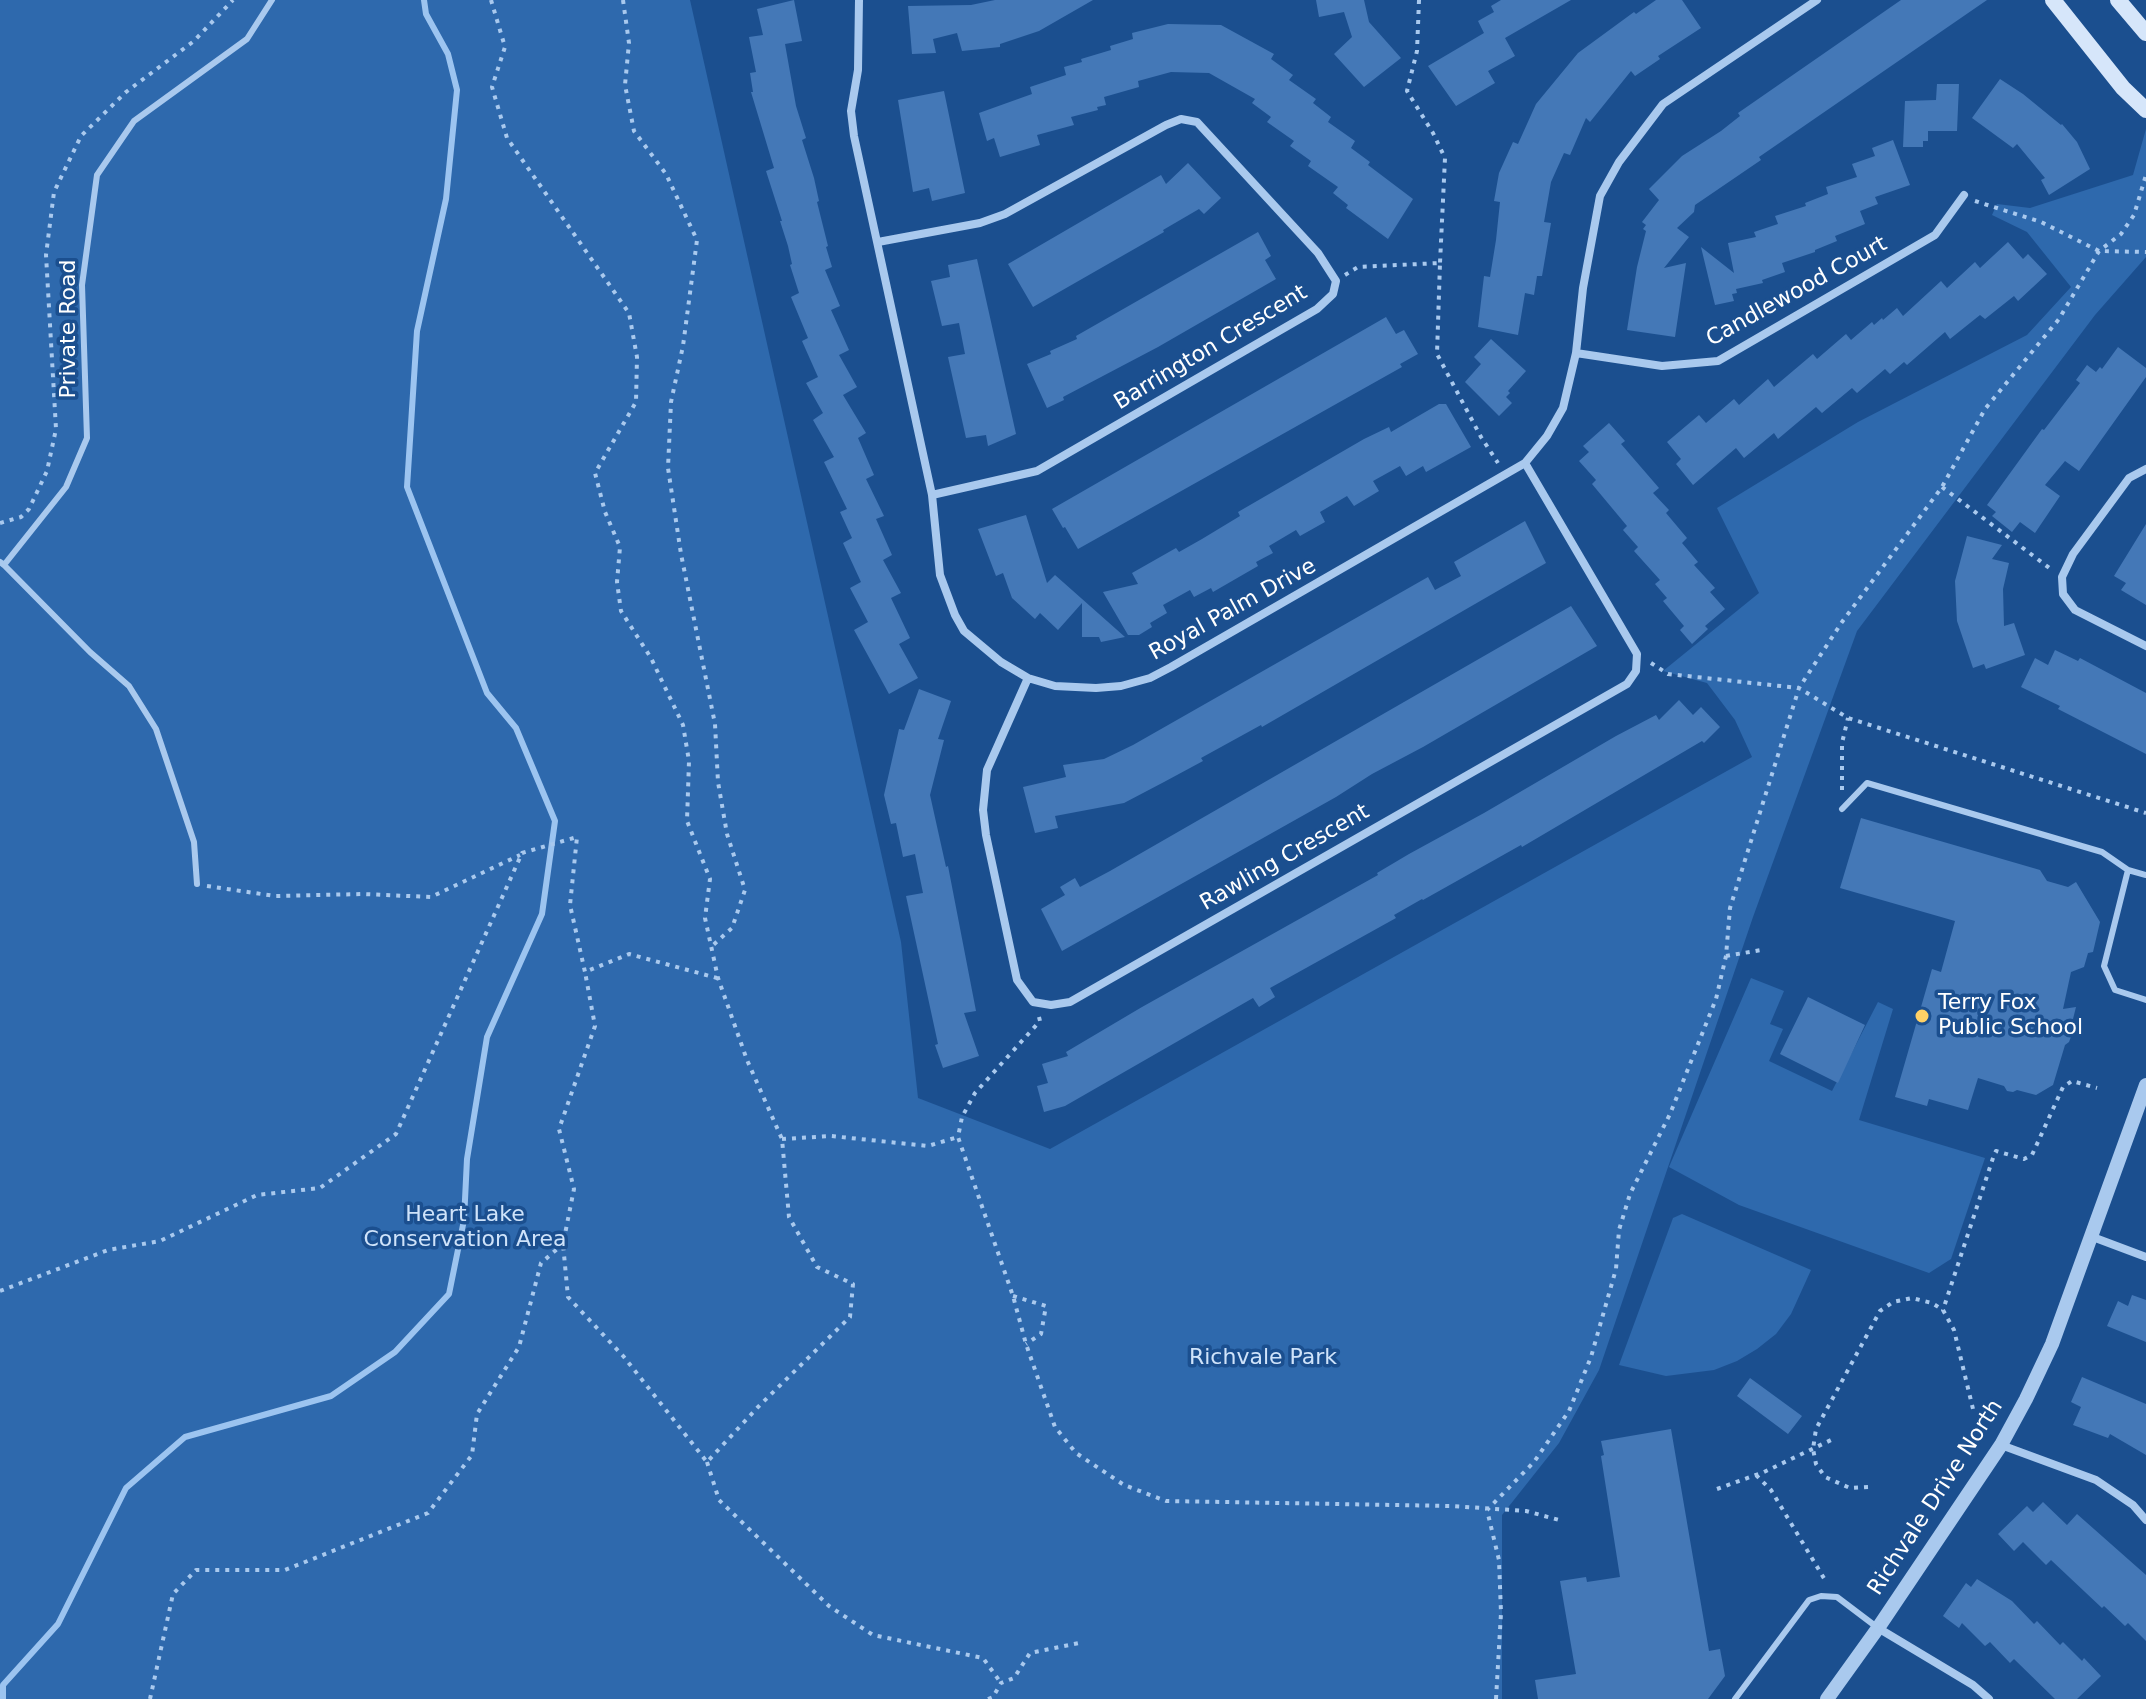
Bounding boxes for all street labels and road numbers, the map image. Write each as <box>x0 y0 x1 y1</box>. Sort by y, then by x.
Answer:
street label: Candlewood Court <box>1702 231 1892 353</box>
street label: Private Road <box>56 260 82 398</box>
street label: Barrington Crescent <box>1110 280 1312 416</box>
street label: Royal Palm Drive <box>1145 553 1321 667</box>
street label: Rawling Crescent <box>1196 799 1374 917</box>
street label: Richvale Drive North <box>1863 1395 2009 1601</box>

